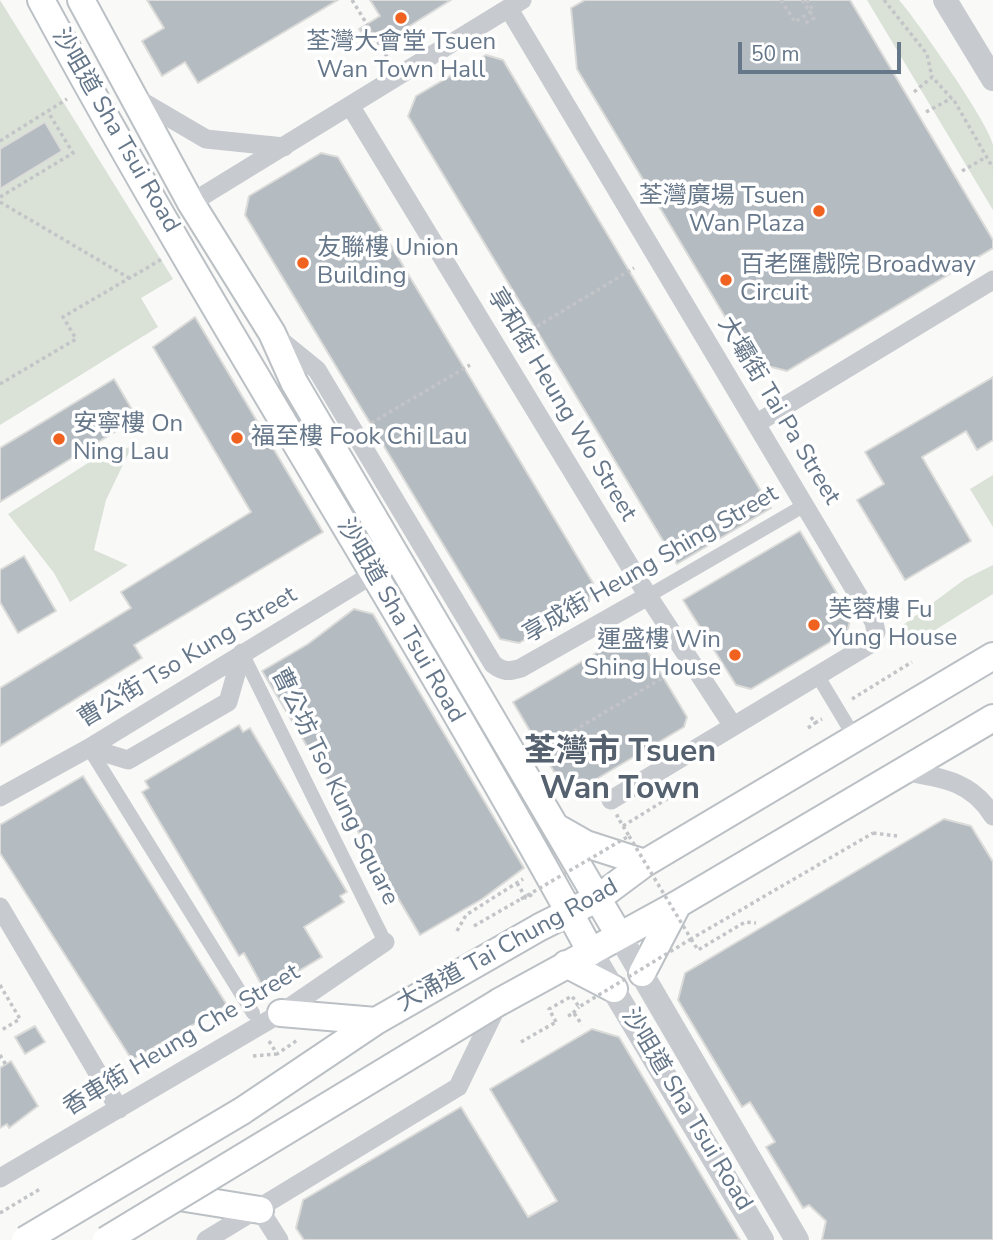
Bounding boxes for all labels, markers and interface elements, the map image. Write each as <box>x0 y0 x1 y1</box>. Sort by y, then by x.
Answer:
marker: 荃灣大會堂 Tsuen Wan Town Hall <box>393 10 409 26</box>
street label: 沙咀道 Sha Tsui Road <box>45 24 185 238</box>
scale bar <box>741 28 904 72</box>
place label: 荃灣大會堂 Tsuen Wan Town Hall <box>306 29 496 85</box>
text: 50 m <box>751 40 800 68</box>
place label: 荃灣廣場 Tsuen Wan Plaza <box>639 183 805 239</box>
marker: 荃灣廣場 Tsuen Wan Plaza <box>811 203 827 219</box>
place label: 友聯樓 Union Building <box>317 235 459 291</box>
place label: 百老匯戲院 Broadway Circuit <box>740 252 976 308</box>
marker: 友聯樓 Union Building <box>295 255 311 271</box>
marker: 百老匯戲院 Broadway Circuit <box>718 272 734 288</box>
street label: 享和街 Heung Wo Street <box>480 283 642 527</box>
street label: 大壩街 Tai Pa Street <box>710 312 846 510</box>
place label: 安寧樓 On Ning Lau <box>73 411 183 467</box>
place label: 福至樓 Fook Chi Lau <box>251 424 467 452</box>
marker: 福至樓 Fook Chi Lau <box>229 430 245 446</box>
marker: 安寧樓 On Ning Lau <box>51 431 67 447</box>
street label: 享成街 Heung Shing Street <box>518 480 784 650</box>
street label: 沙咀道 Sha Tsui Road <box>330 514 470 728</box>
street label: 曹公街 Tso Kung Street <box>74 581 302 735</box>
place label: 芙蓉樓 Fu Yung House <box>828 597 957 653</box>
marker: 芙蓉樓 Fu Yung House <box>806 617 822 633</box>
place label: 運盛樓 Win Shing House <box>584 627 721 683</box>
marker: 運盛樓 Win Shing House <box>727 647 743 663</box>
street label: 曹公坊 Tso Kung Square <box>264 664 404 910</box>
district label: 荃灣市 Tsuen Wan Town <box>524 734 716 809</box>
street label: 大涌道 Tai Chung Road <box>392 873 624 1019</box>
street label: 香車街 Heung Che Street <box>59 959 305 1123</box>
street label: 沙咀道 Sha Tsui Road <box>614 1004 758 1216</box>

